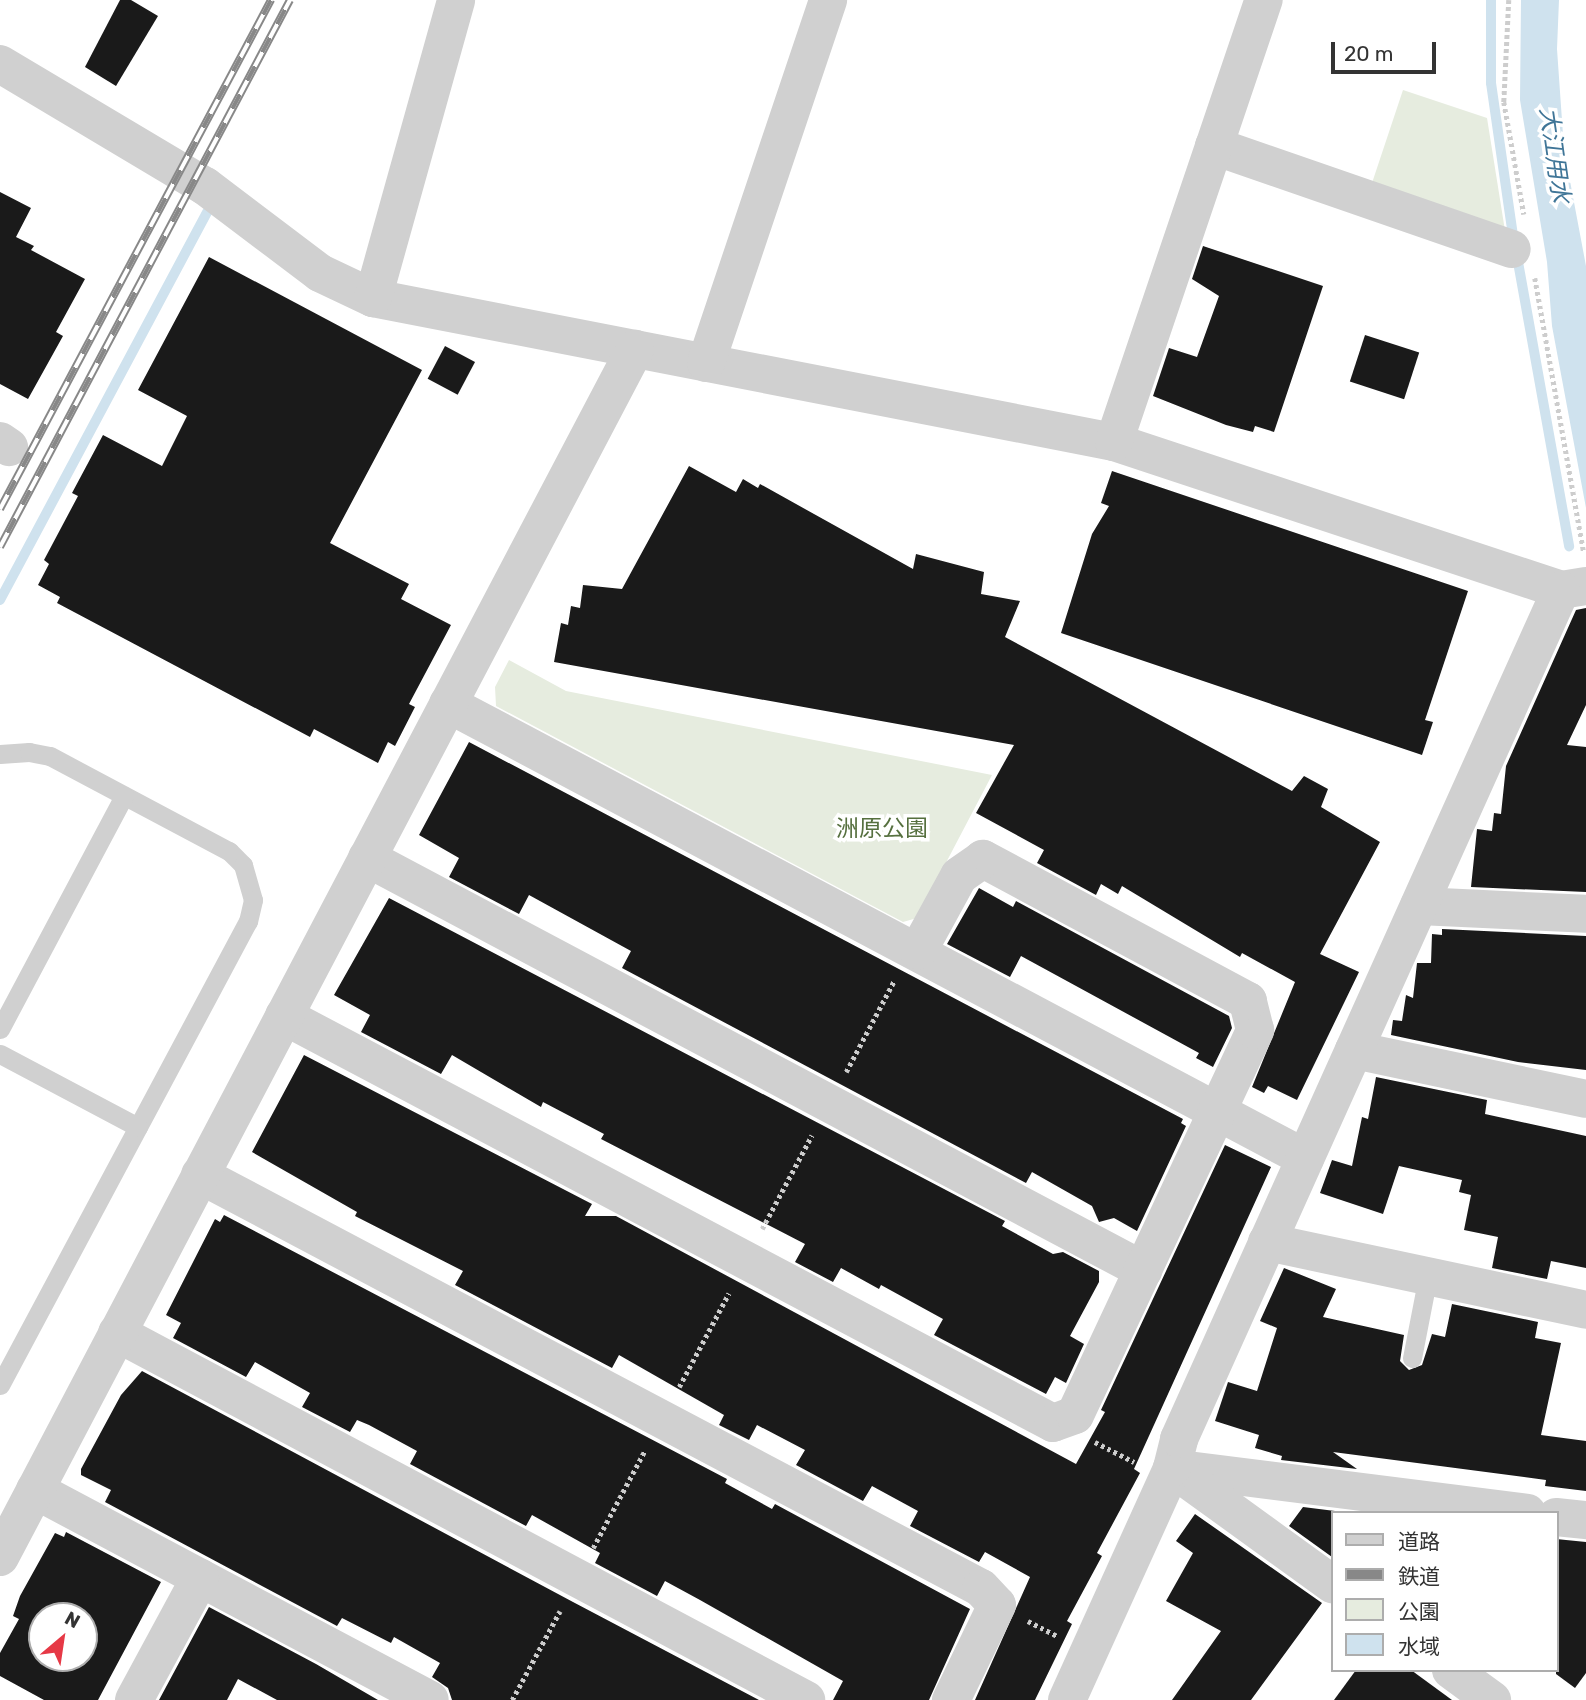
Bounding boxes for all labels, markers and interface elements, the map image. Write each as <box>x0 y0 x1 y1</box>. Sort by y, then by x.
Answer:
scale bar <box>1334 28 1439 72</box>
text: 20 m <box>1344 41 1393 66</box>
water label: 大江用水 <box>1533 105 1575 205</box>
park label: 洲原公園 <box>836 814 928 842</box>
legend <box>1330 1511 1558 1672</box>
text: 道路 <box>1398 1529 1440 1554</box>
text: 鉄道 <box>1398 1564 1440 1589</box>
text: 公園 <box>1398 1599 1440 1624</box>
north arrow <box>28 1602 98 1672</box>
text: N <box>61 1607 84 1633</box>
text: 水域 <box>1398 1634 1440 1659</box>

